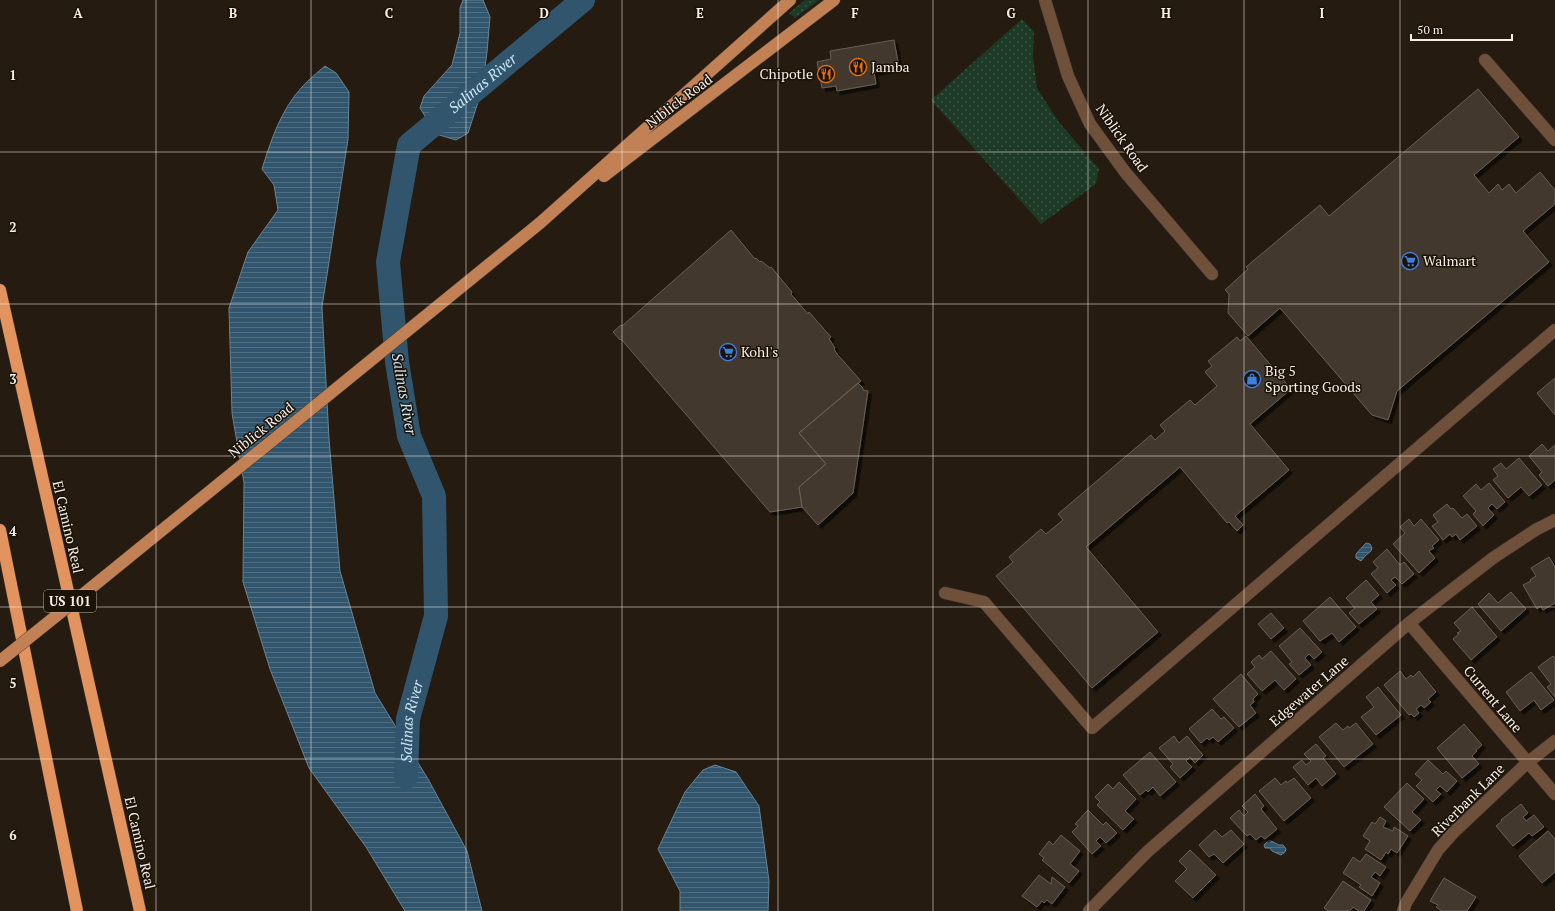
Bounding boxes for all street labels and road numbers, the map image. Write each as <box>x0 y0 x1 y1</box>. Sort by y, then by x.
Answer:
street label: Niblick Road <box>641 69 716 132</box>
street label: Niblick Road <box>1092 100 1153 176</box>
street label: Niblick Road <box>224 397 298 462</box>
street label: El Camino Real <box>49 479 88 575</box>
road number: US 101 <box>44 590 96 612</box>
street label: Edgewater Lane <box>1265 651 1352 730</box>
street label: Current Lane <box>1460 661 1527 736</box>
street label: Riverbank Lane <box>1427 759 1508 840</box>
street label: El Camino Real <box>121 795 160 891</box>

